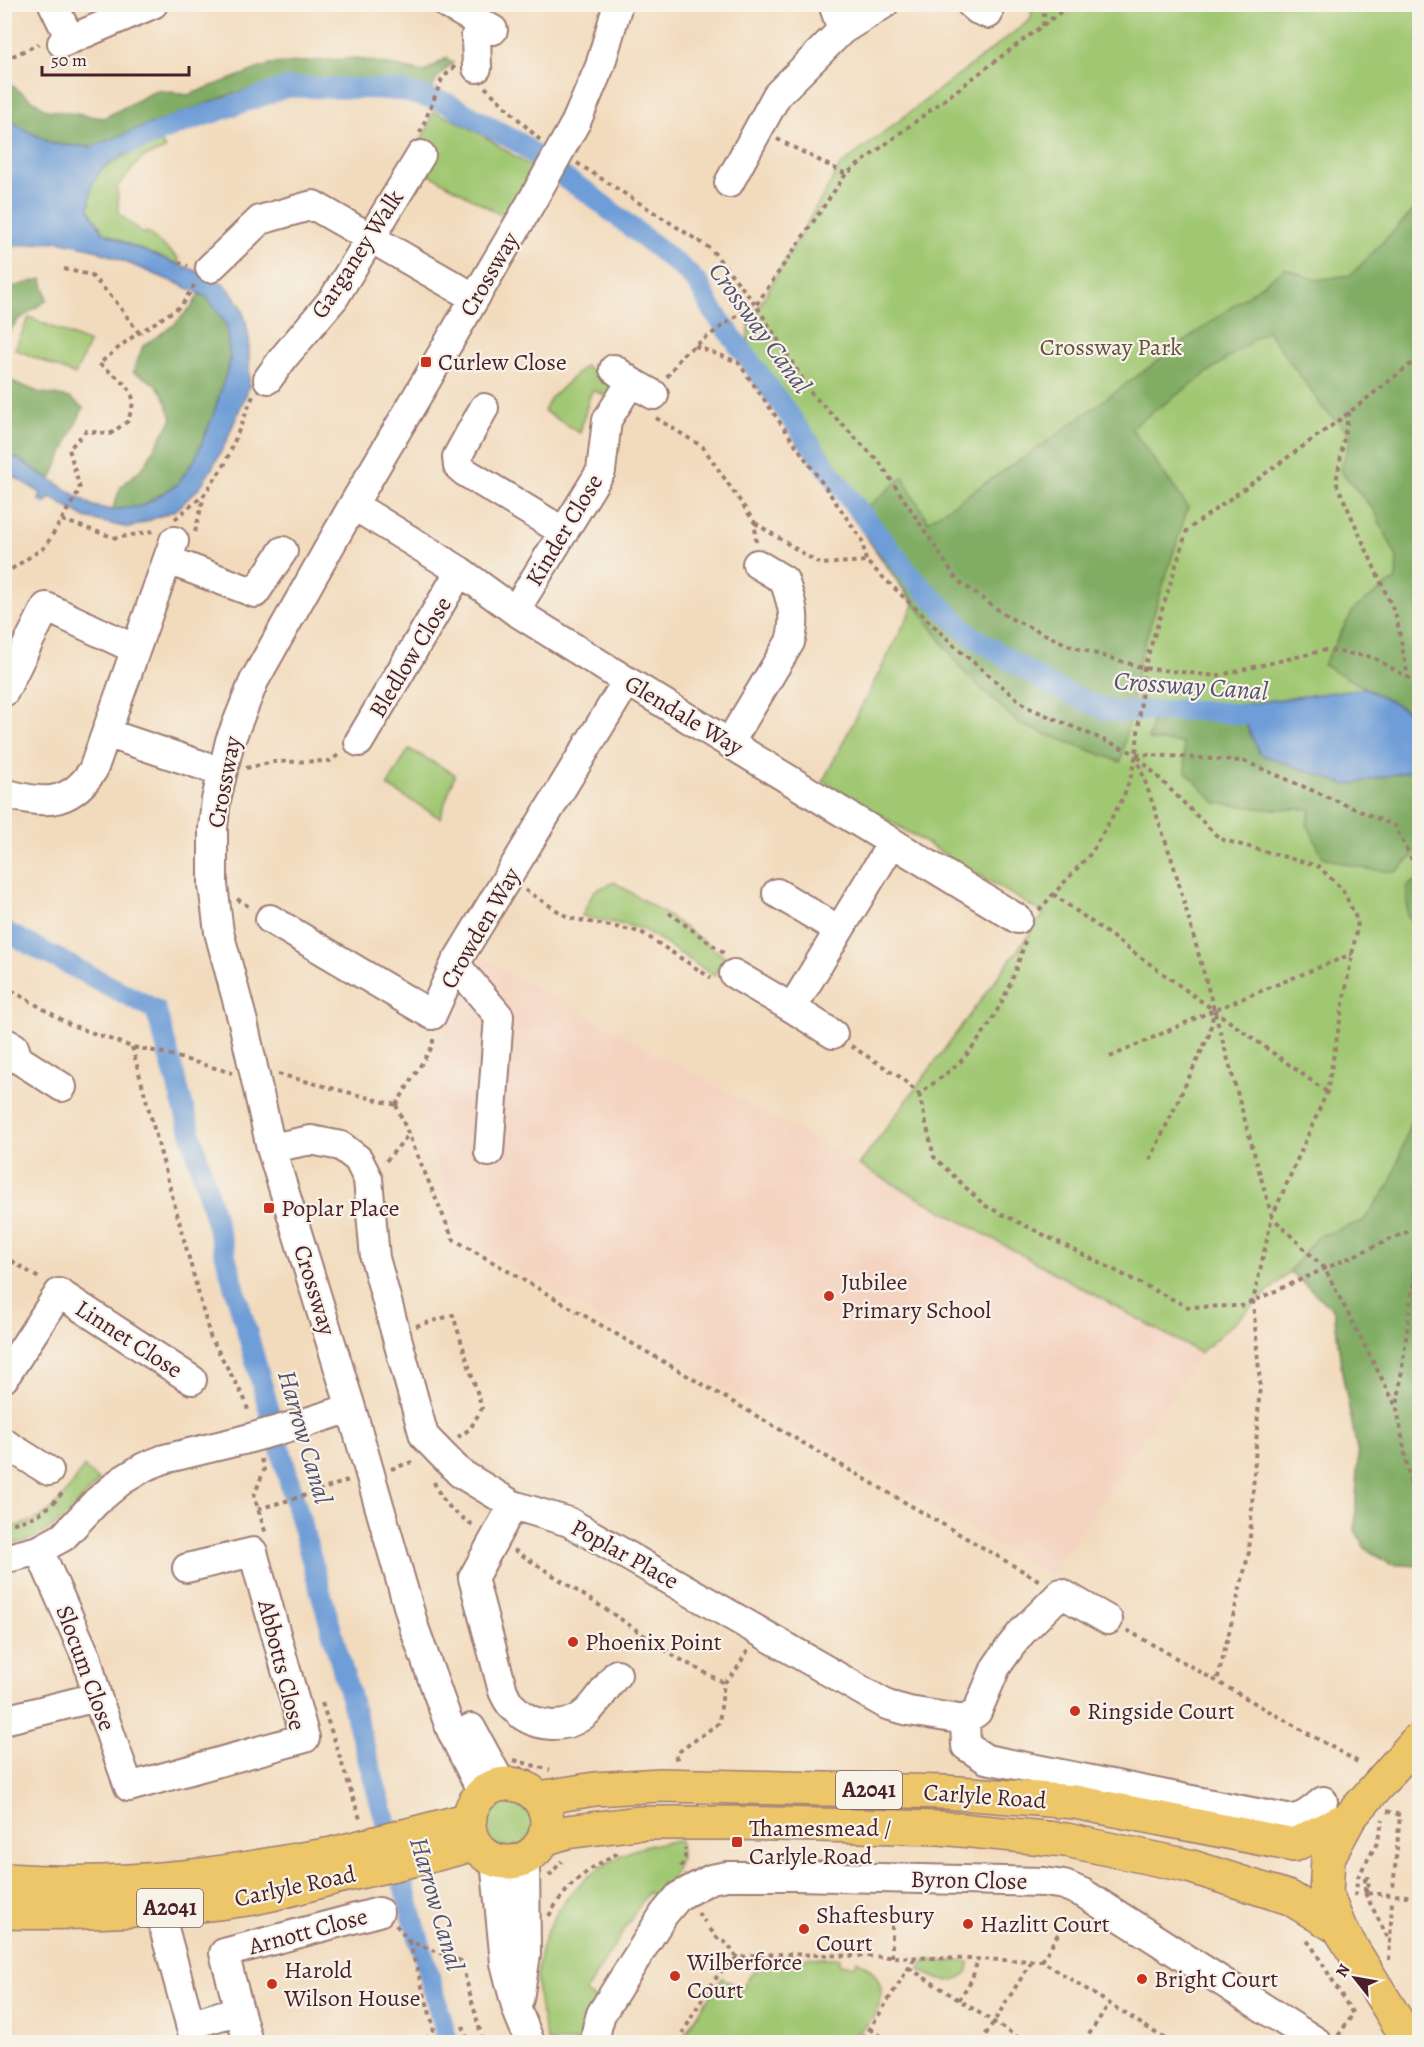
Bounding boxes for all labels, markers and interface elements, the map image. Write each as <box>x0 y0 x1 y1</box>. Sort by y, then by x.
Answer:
scale bar <box>42 39 189 77</box>
text: 50 m <box>51 48 87 72</box>
street label: Garganey Walk <box>303 183 411 325</box>
street label: Crossway <box>452 226 526 322</box>
water label: Crossway Canal <box>700 255 820 401</box>
park label: Crossway Park <box>1040 331 1182 363</box>
place label: Curlew Close <box>438 346 567 378</box>
marker: Curlew Close <box>419 355 433 369</box>
street label: Kinder Close <box>518 468 610 592</box>
street label: Bledlow Close <box>361 590 459 724</box>
water label: Crossway Canal <box>1113 663 1270 709</box>
street label: Glendale Way <box>619 667 749 763</box>
street label: Crossway <box>199 733 249 831</box>
street label: Crowden Way <box>432 861 528 994</box>
place label: Poplar Place <box>281 1192 400 1224</box>
marker: Poplar Place <box>262 1201 276 1215</box>
street label: Crossway <box>286 1241 344 1339</box>
place label: Jubilee Primary School <box>841 1266 991 1326</box>
marker: Jubilee Primary School <box>822 1289 836 1303</box>
street label: Linnet Close <box>69 1292 189 1386</box>
water label: Harrow Canal <box>269 1366 341 1509</box>
street label: Poplar Place <box>565 1511 685 1597</box>
street label: Abbotts Close <box>250 1595 314 1734</box>
street label: Slocum Close <box>48 1601 124 1735</box>
place label: Phoenix Point <box>585 1626 722 1658</box>
marker: Phoenix Point <box>566 1635 580 1649</box>
place label: Ringside Court <box>1087 1695 1235 1727</box>
marker: Ringside Court <box>1068 1704 1082 1718</box>
road number: A2041 <box>836 1771 902 1809</box>
street label: Carlyle Road <box>922 1776 1048 1816</box>
place label: Thamesmead / Carlyle Road <box>749 1812 892 1872</box>
water label: Harrow Canal <box>401 1833 473 1976</box>
marker: Thamesmead / Carlyle Road <box>730 1835 744 1849</box>
street label: Carlyle Road <box>231 1858 359 1914</box>
street label: Byron Close <box>910 1863 1028 1897</box>
road number: A2041 <box>137 1889 203 1927</box>
place label: Shaftesbury Court <box>816 1899 934 1959</box>
street label: Arnott Close <box>244 1900 371 1962</box>
place label: Hazlitt Court <box>980 1908 1110 1940</box>
marker: Hazlitt Court <box>961 1917 975 1931</box>
marker: Shaftesbury Court <box>797 1922 811 1936</box>
place label: Wilberforce Court <box>686 1946 802 2006</box>
north arrow <box>1325 1948 1385 2008</box>
place label: Harold Wilson House <box>283 1954 421 2014</box>
text: N <box>1331 1960 1356 1981</box>
place label: Bright Court <box>1154 1963 1278 1995</box>
marker: Wilberforce Court <box>668 1969 682 1983</box>
marker: Bright Court <box>1135 1972 1149 1986</box>
marker: Harold Wilson House <box>265 1977 279 1991</box>

